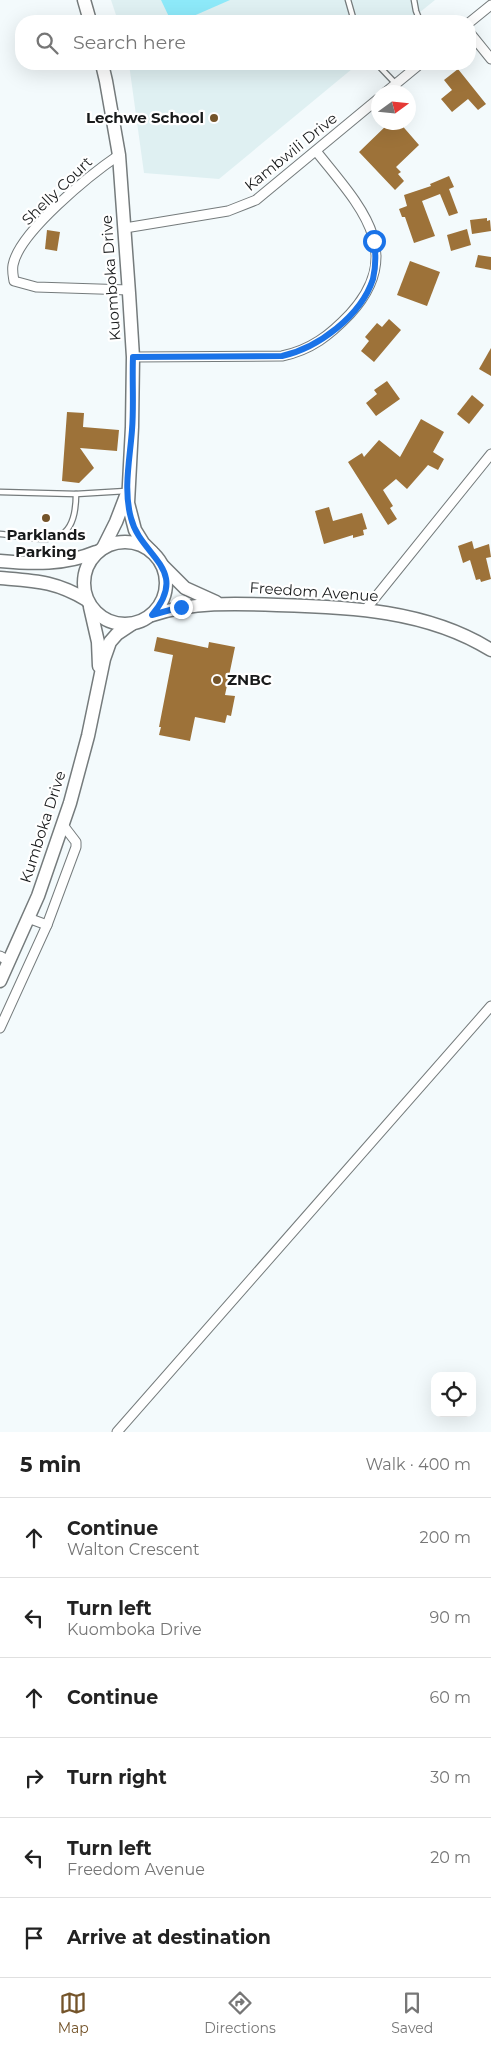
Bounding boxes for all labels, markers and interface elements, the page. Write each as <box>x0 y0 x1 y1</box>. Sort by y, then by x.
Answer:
search box <box>15 15 476 70</box>
icon: search <box>33 29 61 57</box>
text: Search here <box>73 31 186 54</box>
north arrow <box>371 85 416 130</box>
place label: Lechwe School <box>86 108 204 127</box>
street label: Kambwili Drive <box>241 108 341 195</box>
marker: Lechwe School <box>208 112 220 124</box>
street label: Shelly Court <box>17 152 96 229</box>
street label: Kuomboka Drive <box>97 214 124 342</box>
route start <box>363 230 386 253</box>
marker: Parklands Parking <box>40 512 52 524</box>
place label: Parklands Parking <box>7 525 85 561</box>
street label: Freedom Avenue <box>249 578 379 605</box>
route end <box>170 596 193 619</box>
place label: ZNBC <box>227 670 272 689</box>
marker: ZNBC <box>211 674 223 686</box>
street label: Kumboka Drive <box>15 768 70 885</box>
map controls <box>431 1372 476 1417</box>
button: locate <box>431 1372 476 1417</box>
text: 5 min <box>20 1452 81 1477</box>
text: Walk · 400 m <box>365 1455 471 1474</box>
text: Continue <box>67 1517 158 1540</box>
icon: ahead <box>20 1524 48 1552</box>
text: 200 m <box>420 1528 471 1547</box>
text: Walton Crescent <box>67 1540 200 1559</box>
text: Turn left <box>67 1597 152 1620</box>
icon: left <box>20 1604 48 1632</box>
text: 90 m <box>429 1608 471 1627</box>
text: Kuomboka Drive <box>67 1620 202 1639</box>
icon: ahead <box>20 1684 48 1712</box>
text: Continue <box>67 1686 158 1709</box>
text: 60 m <box>429 1688 471 1707</box>
icon: right <box>20 1764 48 1792</box>
text: Turn right <box>67 1766 167 1789</box>
text: 30 m <box>430 1768 471 1787</box>
text: Turn left <box>67 1837 152 1860</box>
icon: left <box>20 1844 48 1872</box>
text: 20 m <box>430 1848 471 1867</box>
text: Freedom Avenue <box>67 1860 205 1879</box>
icon: arrive <box>20 1924 48 1952</box>
text: Arrive at destination <box>67 1926 271 1949</box>
tab: Map <box>58 1989 89 2037</box>
tab: Directions <box>204 1989 276 2037</box>
tab: Saved <box>391 1989 433 2037</box>

